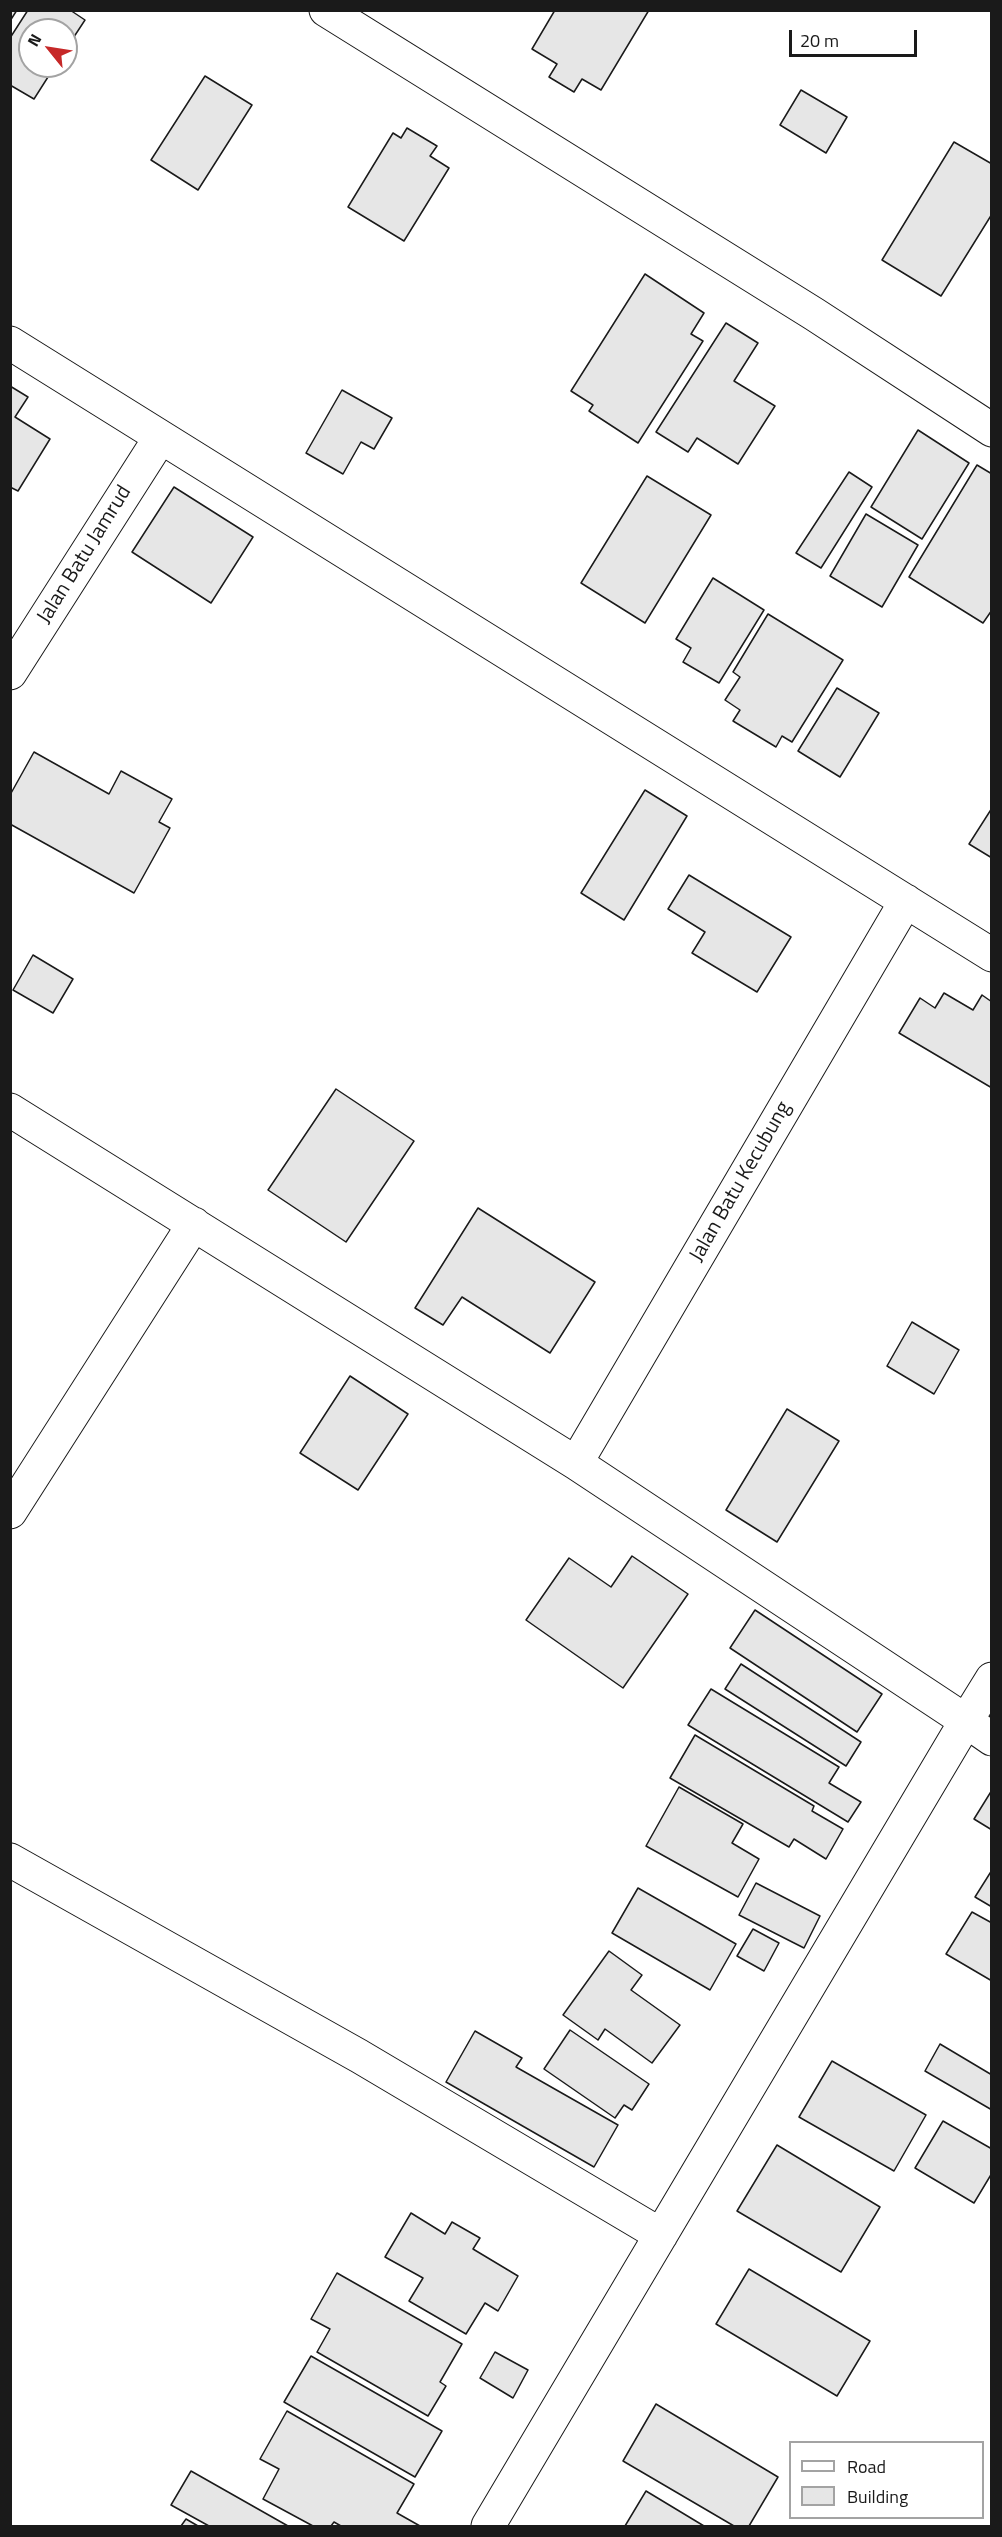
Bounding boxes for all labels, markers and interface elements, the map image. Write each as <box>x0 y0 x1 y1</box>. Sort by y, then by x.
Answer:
north arrow <box>18 18 78 78</box>
scale bar <box>792 18 920 56</box>
text: 20 m <box>800 27 839 54</box>
text: N <box>21 29 47 51</box>
street label: Jalan Batu Jamrud <box>32 481 138 629</box>
street label: Jalan Batu Kecubung <box>685 1097 797 1267</box>
legend <box>789 2441 984 2519</box>
text: Road <box>847 2453 886 2480</box>
text: Building <box>847 2483 908 2510</box>

